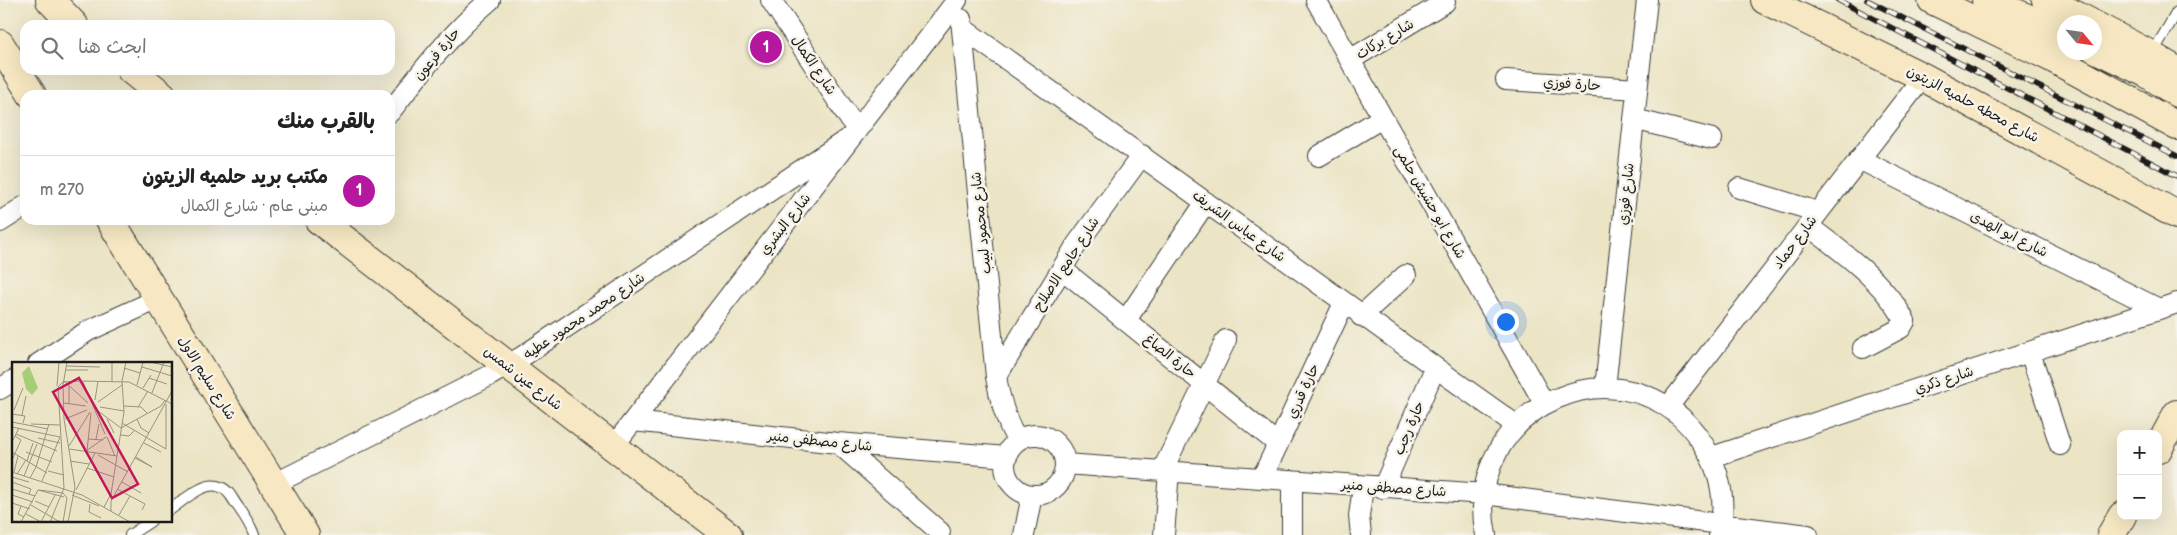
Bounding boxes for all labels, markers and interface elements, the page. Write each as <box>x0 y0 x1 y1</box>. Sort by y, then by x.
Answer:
street label: شارع بركات <box>1353 15 1417 64</box>
north arrow <box>2057 15 2102 60</box>
search box <box>20 20 395 75</box>
street label: حارة فرعون <box>410 24 464 84</box>
pin: 1 <box>750 28 782 66</box>
street label: شارع الكمال <box>787 32 840 99</box>
icon: search <box>38 34 66 62</box>
text: ابحث هنا <box>78 36 147 59</box>
street label: شارع محطه حلميه الزيتون <box>1904 62 2042 147</box>
street label: حارة فوزي <box>1543 74 1601 96</box>
text: بالقرب منك <box>277 109 375 134</box>
street label: شارع ابو حشيش حلمى <box>1390 142 1469 262</box>
street label: شارع فوزي <box>1614 162 1640 226</box>
text: مكتب بريد حلميه الزيتون <box>142 166 328 189</box>
street label: شارع محمود لبيب <box>967 171 996 275</box>
text: 270 m <box>40 181 84 200</box>
text: 1 <box>356 181 362 200</box>
street label: شارع عباس الشريف <box>1188 186 1289 266</box>
street label: شارع البشري <box>756 190 816 259</box>
text: مبنى عام · شارع الكمال <box>181 197 328 216</box>
street label: شارع ابو الهدى <box>1967 207 2051 262</box>
street label: شارع حماد <box>1769 212 1821 273</box>
street label: شارع جامع الاصلاح <box>1029 214 1104 315</box>
street label: شارع محمد محمود عطيه <box>520 269 649 364</box>
your location <box>1493 309 1519 335</box>
street label: حارة الصاغ <box>1140 330 1199 383</box>
street label: شارع سليم الاول <box>173 333 240 424</box>
street label: شارع عين شمس <box>480 342 565 415</box>
street label: حارة قدري <box>1283 361 1325 422</box>
inset map <box>12 362 172 522</box>
street label: شارع ذكري <box>1913 363 1976 399</box>
street label: حارة رجب <box>1390 398 1428 458</box>
street label: شارع مصطفى منير <box>766 427 873 456</box>
map controls <box>2117 430 2162 520</box>
button: + <box>2117 430 2162 475</box>
button: − <box>2117 475 2162 520</box>
street label: شارع مصطفى منير <box>1340 476 1447 501</box>

